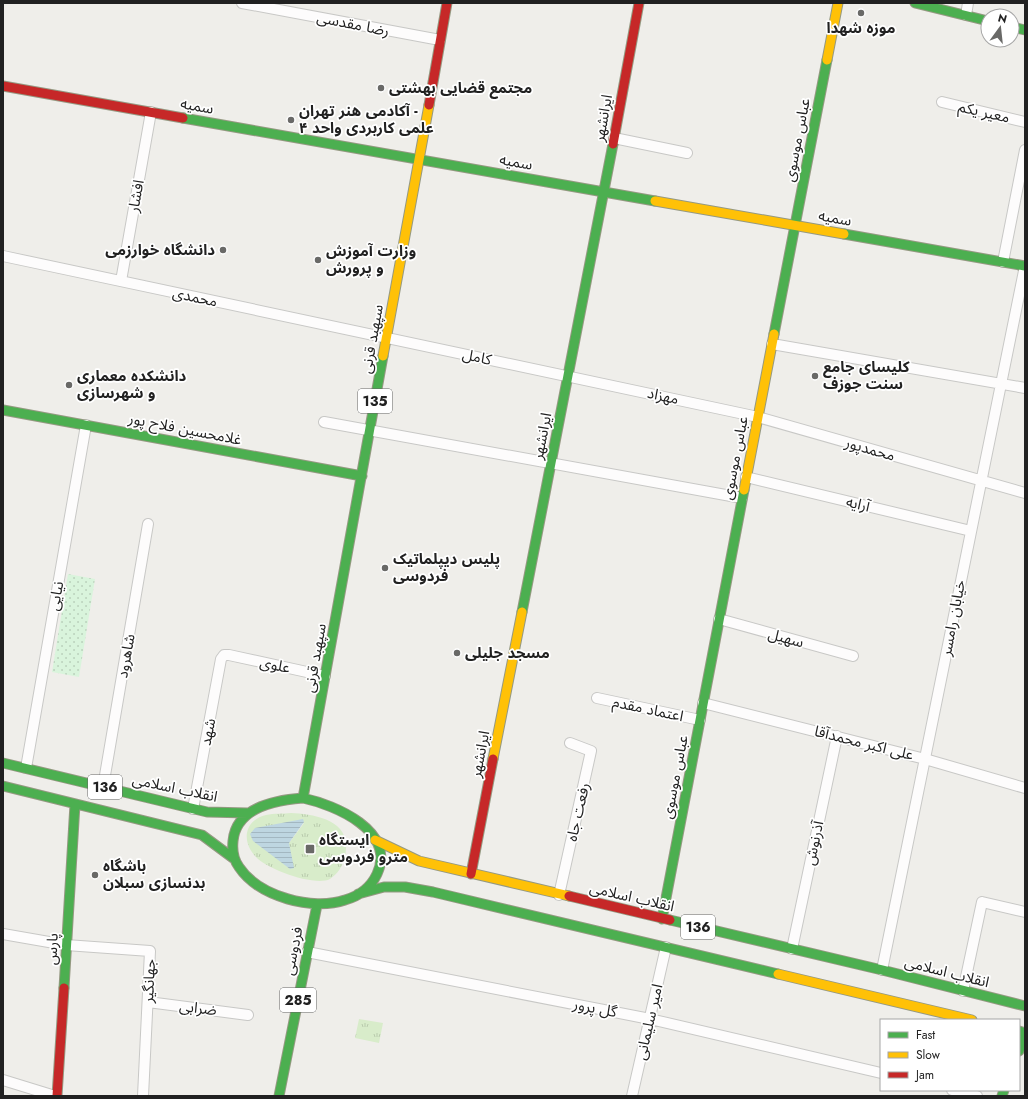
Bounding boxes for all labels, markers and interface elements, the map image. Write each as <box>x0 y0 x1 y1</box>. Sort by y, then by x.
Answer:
street label: رضا مقدسی <box>315 6 391 42</box>
marker: موزه شهدا <box>856 8 866 18</box>
north arrow <box>980 8 1020 48</box>
text: N <box>996 9 1009 27</box>
place label: موزه شهدا <box>826 17 896 39</box>
place label: مجتمع قضایی بهشتی <box>389 77 532 99</box>
marker: مجتمع قضایی بهشتی <box>376 83 386 93</box>
street label: سمیه <box>179 92 216 120</box>
street label: ایرانشهر <box>588 93 618 144</box>
street label: معیر یکم <box>956 95 1012 129</box>
street label: عباس موسوی <box>778 96 816 184</box>
place label: آکادمی هنر تهران - علمی کاربردی واحد ۴ <box>299 100 434 139</box>
marker: آکادمی هنر تهران - علمی کاربردی واحد ۴ <box>286 115 296 125</box>
street label: سمیه <box>498 148 535 176</box>
street label: افشار <box>122 178 150 215</box>
street label: سمیه <box>817 204 854 232</box>
place label: دانشگاه خوارزمی <box>105 239 215 261</box>
place label: وزارت آموزش و پرورش <box>326 240 416 279</box>
marker: دانشگاه خوارزمی <box>218 245 228 255</box>
marker: وزارت آموزش و پرورش <box>313 255 323 265</box>
street label: محمدی <box>170 282 220 312</box>
street label: سپهبد قرنی <box>355 302 389 375</box>
street label: کامل <box>460 343 494 371</box>
place label: کلیسای جامع سنت جوزف <box>823 356 910 395</box>
place label: دانشکده معماری و شهرسازی <box>77 365 186 404</box>
marker: کلیسای جامع سنت جوزف <box>810 371 820 381</box>
marker: دانشکده معماری و شهرسازی <box>64 380 74 390</box>
street label: مهزاد <box>645 382 681 410</box>
road number: 135 <box>358 389 392 413</box>
street label: غلامحسین فلاح‌ پور <box>125 407 244 452</box>
street label: ایرانشهر <box>526 411 557 462</box>
street label: عباس موسوی <box>716 414 754 502</box>
street label: محمدپور <box>841 431 898 467</box>
street label: آرایه <box>844 490 873 518</box>
place label: پلیس دیپلماتیک فردوسی <box>393 548 500 587</box>
marker: پلیس دیپلماتیک فردوسی <box>380 563 390 573</box>
street label: خیابان رامسر <box>935 578 971 659</box>
street label: نیایی <box>43 580 69 612</box>
street label: سپهبد قرنی <box>298 621 332 694</box>
street label: سهیل <box>766 623 806 653</box>
street label: شاهرود <box>111 632 141 680</box>
place label: مسجد جلیلی <box>465 642 550 664</box>
marker: مسجد جلیلی <box>452 648 462 658</box>
street label: علوی <box>258 651 293 679</box>
street label: اعتماد مقدم <box>611 691 685 727</box>
street label: شهد <box>195 716 221 748</box>
street label: علی اکبر محمدآقا <box>812 720 916 766</box>
street label: ایرانشهر <box>464 729 495 780</box>
street label: عباس موسوی <box>656 733 694 821</box>
street label: انقلاب اسلامی <box>130 768 220 808</box>
road number: 136 <box>88 775 122 799</box>
street label: رفعت جاه <box>561 780 595 844</box>
street label: آذرنوش <box>799 818 830 867</box>
place label: ایستگاه مترو فردوسی <box>319 829 408 868</box>
marker: ایستگاه مترو فردوسی <box>304 843 316 855</box>
place label: باشگاه بدنسازی سبلان <box>103 855 205 894</box>
marker: باشگاه بدنسازی سبلان <box>90 870 100 880</box>
street label: انقلاب اسلامی <box>587 877 677 917</box>
road number: 136 <box>681 915 715 939</box>
street label: فردوسی <box>278 925 309 977</box>
street label: پارس <box>40 932 64 966</box>
street label: انقلاب اسلامی <box>902 951 992 993</box>
street label: جهانگیر <box>137 958 161 1005</box>
street label: امیر سلیمانی <box>630 982 668 1062</box>
road number: 285 <box>280 988 316 1012</box>
street label: گل پرور <box>570 993 620 1023</box>
street label: ضرابی <box>178 995 218 1021</box>
legend <box>880 1019 1020 1091</box>
text: Fast <box>916 1026 935 1044</box>
text: Slow <box>916 1046 941 1064</box>
text: Jam <box>914 1066 934 1084</box>

